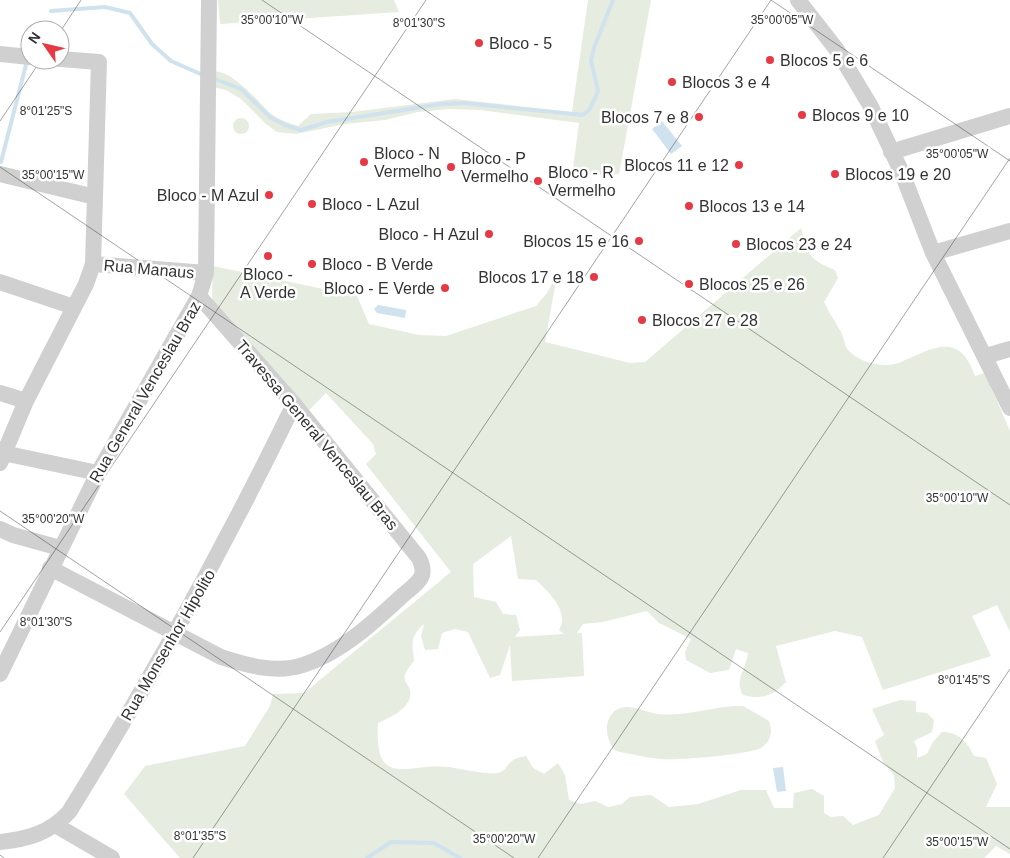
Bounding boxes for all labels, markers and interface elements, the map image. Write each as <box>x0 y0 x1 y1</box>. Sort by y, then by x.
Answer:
text: 35°00'10"W <box>241 13 304 27</box>
text: 35°00'05"W <box>751 13 814 27</box>
text: 8°01'30"S <box>393 16 445 30</box>
north arrow <box>20 20 70 70</box>
text: N <box>25 29 44 46</box>
place label: Bloco - 5 <box>489 35 552 52</box>
marker: Bloco - 5 <box>473 37 485 49</box>
place label: Blocos 5 e 6 <box>780 52 868 69</box>
marker: Blocos 5 e 6 <box>764 54 776 66</box>
place label: Blocos 3 e 4 <box>682 74 770 91</box>
marker: Blocos 3 e 4 <box>666 76 678 88</box>
text: 8°01'25"S <box>20 104 72 118</box>
place label: Blocos 9 e 10 <box>812 107 909 124</box>
place label: Blocos 7 e 8 <box>601 109 689 126</box>
marker: Blocos 9 e 10 <box>796 109 808 121</box>
marker: Blocos 7 e 8 <box>693 111 705 123</box>
place label: Bloco - N Vermelho <box>374 145 442 180</box>
text: 35°00'05"W <box>926 147 989 161</box>
place label: Bloco - P Vermelho <box>461 150 529 185</box>
marker: Bloco - N Vermelho <box>358 156 370 168</box>
place label: Blocos 11 e 12 <box>624 157 729 174</box>
marker: Blocos 11 e 12 <box>733 159 745 171</box>
marker: Bloco - P Vermelho <box>445 161 457 173</box>
place label: Bloco - R Vermelho <box>548 164 616 199</box>
place label: Blocos 19 e 20 <box>845 166 951 183</box>
text: 35°00'15"W <box>22 168 85 182</box>
marker: Blocos 19 e 20 <box>829 168 841 180</box>
marker: Bloco - R Vermelho <box>532 175 544 187</box>
place label: Bloco - M Azul <box>157 187 259 204</box>
marker: Bloco - M Azul <box>263 189 275 201</box>
place label: Bloco - L Azul <box>322 196 419 213</box>
marker: Bloco - L Azul <box>306 198 318 210</box>
place label: Blocos 13 e 14 <box>699 198 805 215</box>
marker: Blocos 13 e 14 <box>683 200 695 212</box>
place label: Bloco - H Azul <box>379 226 479 243</box>
marker: Bloco - H Azul <box>483 228 495 240</box>
place label: Blocos 15 e 16 <box>523 233 629 250</box>
marker: Blocos 15 e 16 <box>633 235 645 247</box>
place label: Blocos 23 e 24 <box>746 236 852 253</box>
marker: Blocos 23 e 24 <box>730 238 742 250</box>
marker: Bloco - A Verde <box>262 250 274 262</box>
place label: Bloco - B Verde <box>322 256 433 273</box>
street label: Rua Manaus <box>103 257 195 281</box>
marker: Bloco - B Verde <box>306 258 318 270</box>
place label: Bloco - A Verde <box>240 266 296 301</box>
place label: Blocos 17 e 18 <box>478 269 584 286</box>
marker: Blocos 17 e 18 <box>588 271 600 283</box>
place label: Blocos 25 e 26 <box>699 276 805 293</box>
marker: Blocos 25 e 26 <box>683 278 695 290</box>
place label: Bloco - E Verde <box>324 280 435 297</box>
marker: Bloco - E Verde <box>439 282 451 294</box>
street label: Rua General Venceslau Braz <box>86 298 204 486</box>
place label: Blocos 27 e 28 <box>652 312 758 329</box>
marker: Blocos 27 e 28 <box>636 314 648 326</box>
street label: Travessa General Venceslau Bras <box>233 337 401 533</box>
text: 35°00'10"W <box>926 491 989 505</box>
text: 35°00'20"W <box>22 512 85 526</box>
street label: Rua Monsenhor Hipolito <box>118 566 218 724</box>
text: 8°01'30"S <box>20 615 72 629</box>
text: 8°01'45"S <box>938 673 990 687</box>
text: 8°01'35"S <box>174 829 226 843</box>
text: 35°00'20"W <box>473 832 536 846</box>
text: 35°00'15"W <box>926 835 989 849</box>

